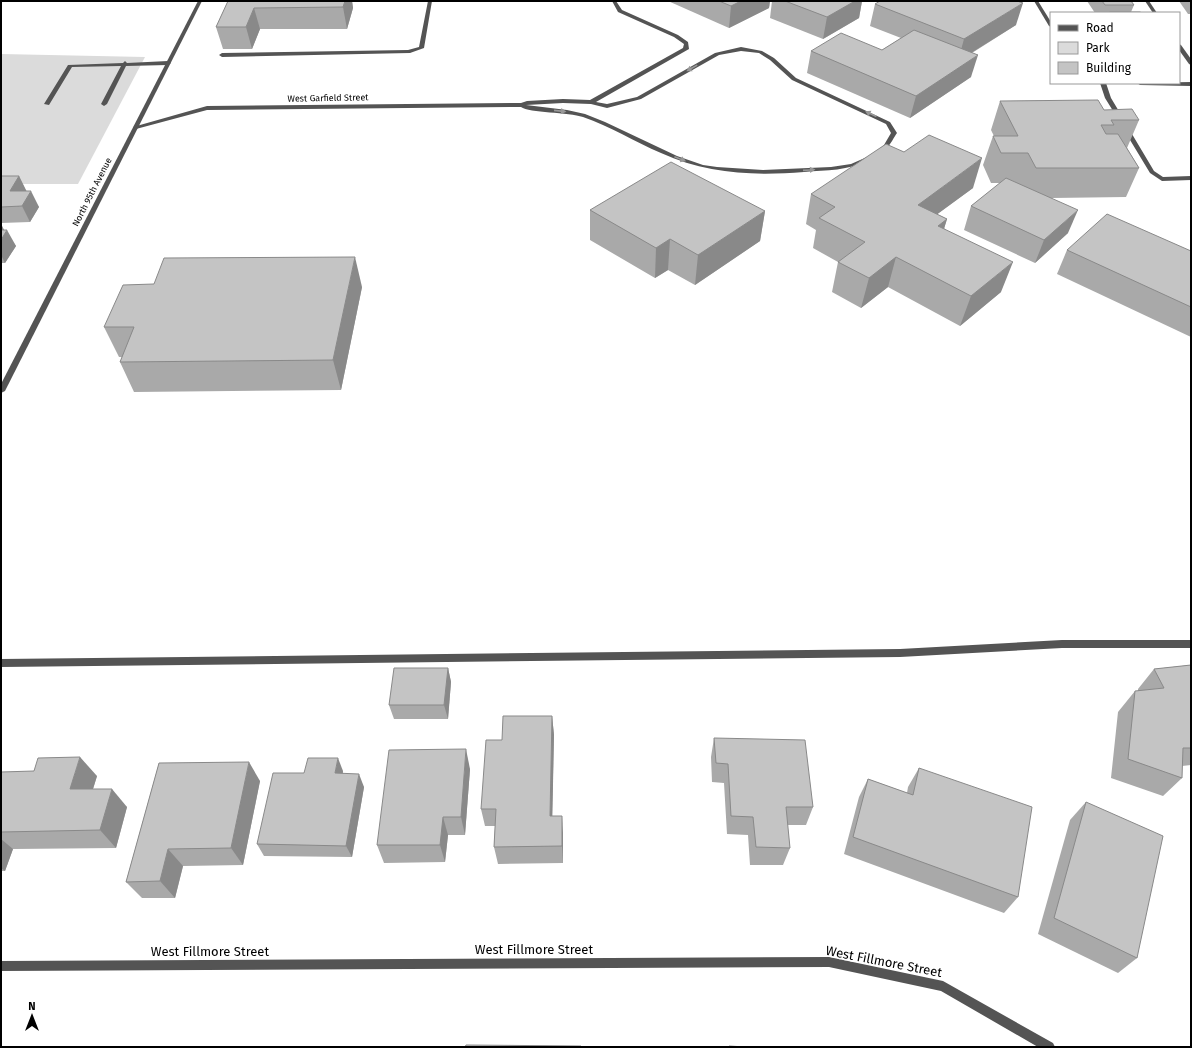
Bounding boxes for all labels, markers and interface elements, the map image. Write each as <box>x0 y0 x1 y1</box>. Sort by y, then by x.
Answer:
legend <box>1050 12 1180 84</box>
text: Road <box>1086 21 1114 35</box>
text: Park <box>1086 41 1110 55</box>
text: Building <box>1086 61 1132 75</box>
one-way arrow <box>686 65 698 72</box>
street label: West Garfield Street <box>287 92 369 104</box>
one-way arrow <box>554 108 566 114</box>
one-way arrow <box>865 111 876 117</box>
street label: North 95th Avenue <box>70 156 114 228</box>
one-way arrow <box>675 157 687 163</box>
one-way arrow <box>802 167 815 174</box>
street label: West Fillmore Street <box>475 942 593 957</box>
street label: West Fillmore Street <box>824 943 944 980</box>
street label: West Fillmore Street <box>151 944 269 959</box>
north arrow <box>12 996 52 1036</box>
text: N <box>28 1000 36 1013</box>

